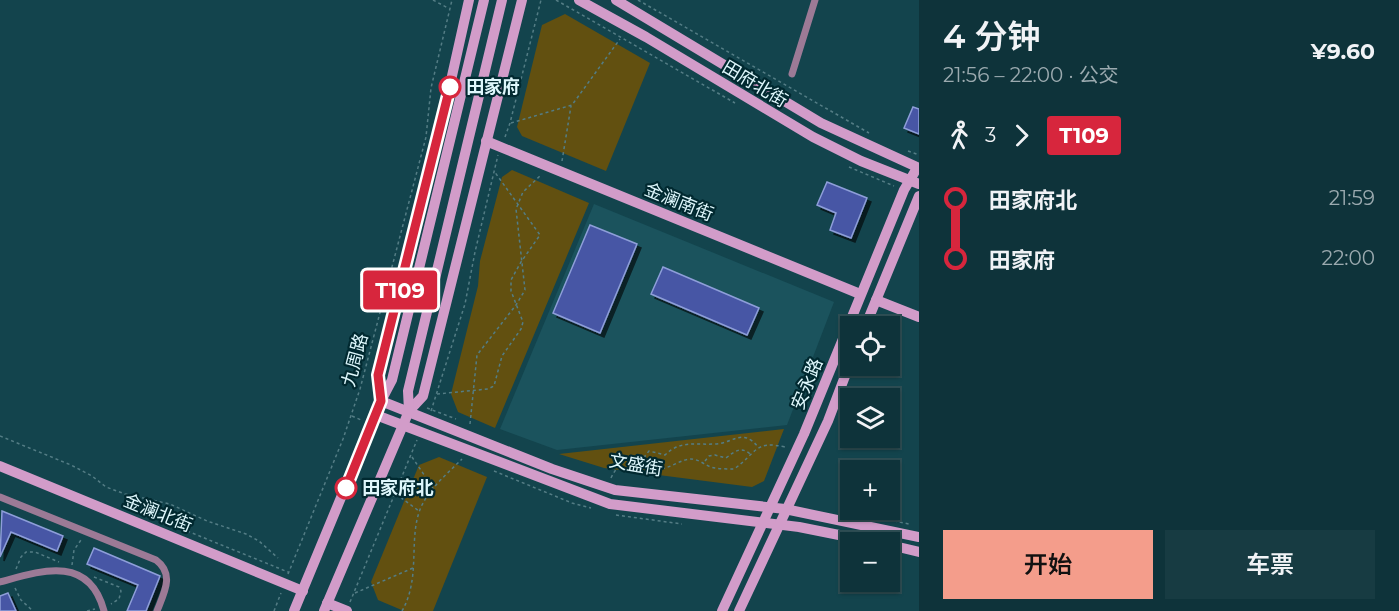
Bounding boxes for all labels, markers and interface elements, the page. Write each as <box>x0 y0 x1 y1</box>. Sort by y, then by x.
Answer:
text: 4 分钟 <box>943 16 1041 56</box>
text: ¥9.60 <box>1311 38 1375 65</box>
street label: 田府北街 <box>718 56 792 112</box>
text: 21:56 – 22:00 · 公交 <box>943 63 1119 87</box>
marker: 田家府 <box>439 76 461 98</box>
place label: 田家府 <box>466 76 520 98</box>
icon: walk <box>943 119 976 152</box>
icon: forward <box>1005 119 1038 152</box>
text: 3 <box>985 123 996 147</box>
text: T109 <box>1059 123 1109 148</box>
street label: 金澜南街 <box>642 178 716 226</box>
text: 21:59 <box>1329 186 1375 210</box>
text: 田家府北 <box>989 187 1077 214</box>
text: 22:00 <box>1322 246 1375 270</box>
text: 田家府 <box>989 247 1055 274</box>
line badge: T109 <box>358 270 442 310</box>
text: T109 <box>375 278 425 303</box>
map controls <box>840 316 900 592</box>
button: locate <box>840 316 900 376</box>
street label: 九周路 <box>337 331 373 389</box>
street label: 安永路 <box>787 355 827 413</box>
button: layers <box>840 388 900 448</box>
street label: 文盛街 <box>608 449 664 481</box>
button: + <box>840 460 900 520</box>
marker: 田家府北 <box>335 477 357 499</box>
place label: 田家府北 <box>362 477 434 499</box>
street label: 金澜北街 <box>121 489 195 537</box>
button: 开始 <box>943 530 1153 599</box>
button: 车票 <box>1165 530 1375 599</box>
button: − <box>840 532 900 592</box>

